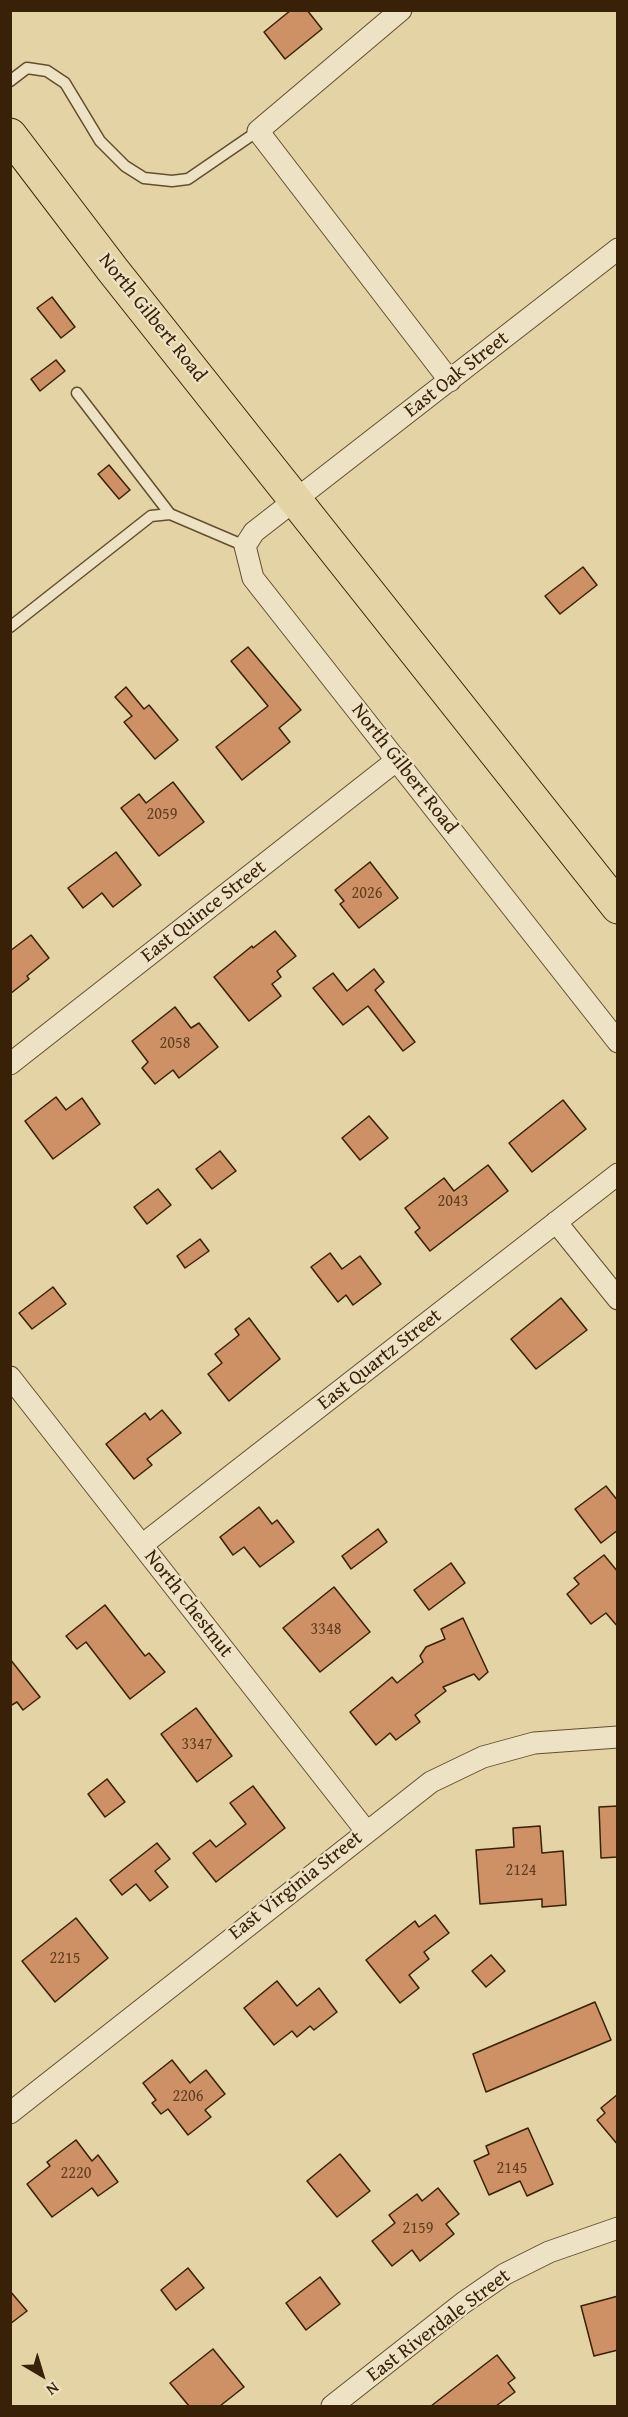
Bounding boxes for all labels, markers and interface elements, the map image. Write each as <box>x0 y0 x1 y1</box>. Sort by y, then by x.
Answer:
street label: North Gilbert Road <box>93 249 211 387</box>
street label: East Oak Street <box>400 327 514 423</box>
street label: North Gilbert Road <box>346 699 462 839</box>
house number: 2059 <box>147 805 177 825</box>
street label: East Quince Street <box>137 856 271 968</box>
house number: 2026 <box>352 884 382 904</box>
house number: 2058 <box>160 1034 190 1054</box>
house number: 2043 <box>438 1192 468 1212</box>
street label: East Quartz Street <box>313 1304 447 1416</box>
street label: North Chestnut <box>139 1545 237 1663</box>
house number: 3348 <box>311 1620 341 1640</box>
house number: 3347 <box>182 1735 212 1755</box>
street label: East Virginia Street <box>224 1826 368 1946</box>
house number: 2124 <box>506 1861 536 1881</box>
house number: 2215 <box>50 1949 80 1969</box>
house number: 2206 <box>173 2087 203 2107</box>
house number: 2145 <box>497 2159 527 2179</box>
house number: 2220 <box>61 2164 91 2184</box>
house number: 2159 <box>403 2219 433 2239</box>
street label: East Riverdale Street <box>363 2264 515 2388</box>
north arrow <box>12 2345 72 2405</box>
text: N <box>41 2376 65 2402</box>

